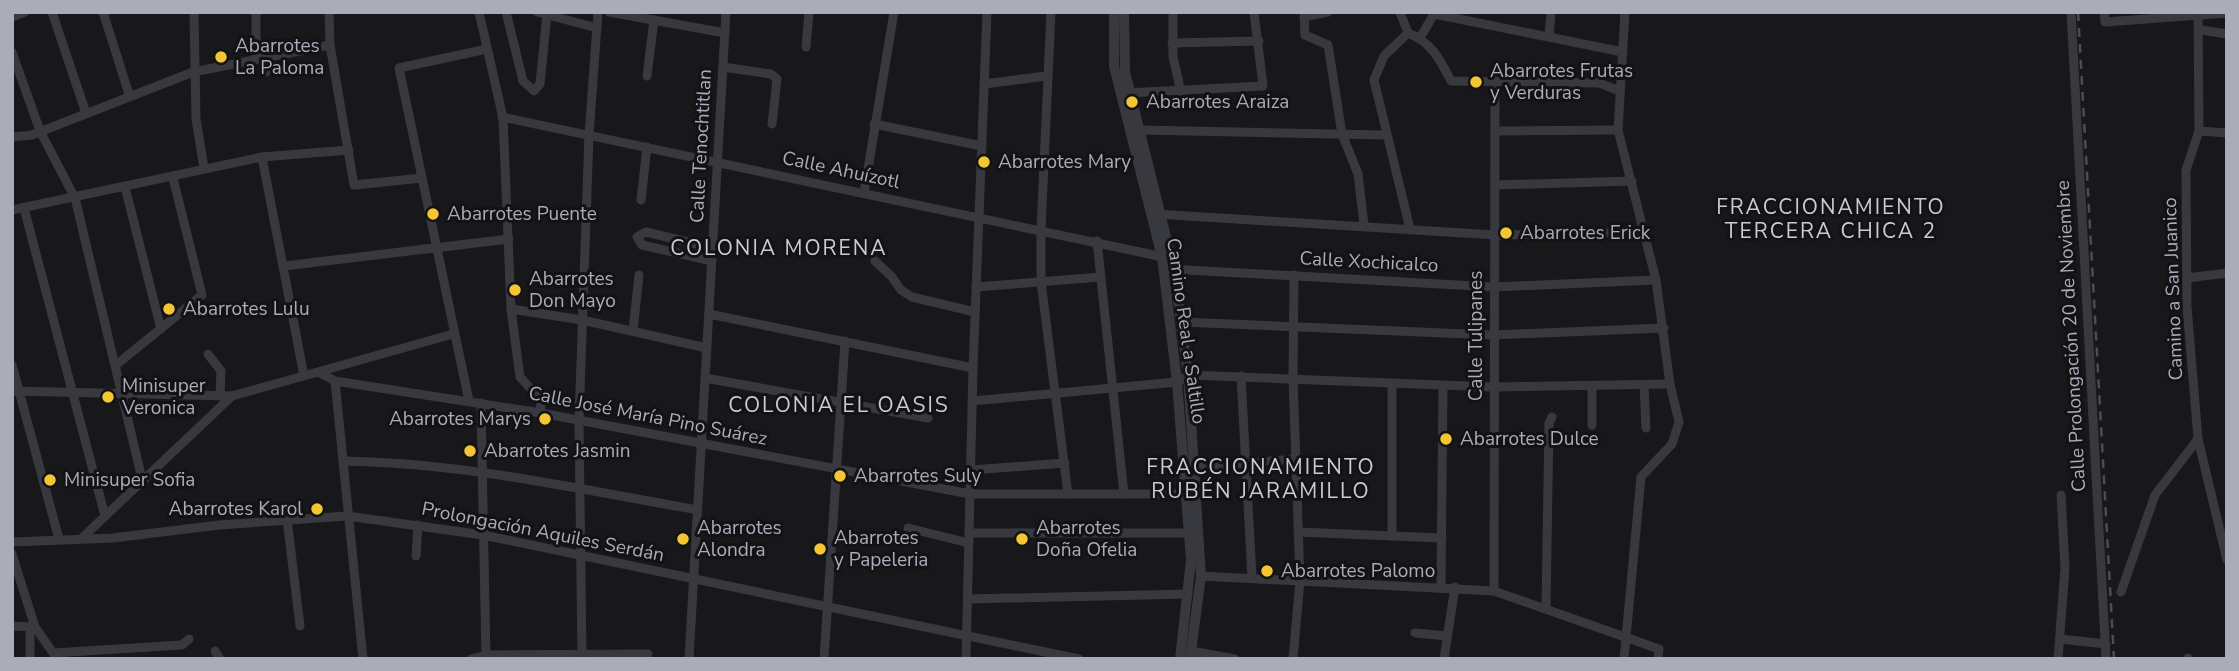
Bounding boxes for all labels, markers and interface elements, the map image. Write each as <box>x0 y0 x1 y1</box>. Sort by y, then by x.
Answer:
place label: Abarrotes La Paloma <box>235 33 324 81</box>
marker: Abarrotes La Paloma <box>213 49 229 65</box>
place label: Abarrotes Frutas y Verduras <box>1490 58 1633 106</box>
street label: Calle Tenochtitlan <box>684 68 718 224</box>
marker: Abarrotes Frutas y Verduras <box>1468 74 1484 90</box>
place label: Abarrotes Araiza <box>1146 89 1289 115</box>
marker: Abarrotes Araiza <box>1124 94 1140 110</box>
street label: Calle Ahuízotl <box>780 145 903 195</box>
place label: Abarrotes Mary <box>998 149 1131 175</box>
marker: Abarrotes Mary <box>976 154 992 170</box>
street label: Calle Prolongación 20 de Noviembre <box>2050 180 2092 492</box>
district label: FRACCIONAMIENTO TERCERA CHICA 2 <box>1716 193 1946 245</box>
street label: Camino a San Juanico <box>2157 197 2189 381</box>
place label: Abarrotes Puente <box>447 201 597 227</box>
marker: Abarrotes Puente <box>425 206 441 222</box>
place label: Abarrotes Erick <box>1520 220 1651 246</box>
marker: Abarrotes Erick <box>1498 225 1514 241</box>
district label: COLONIA MORENA <box>670 234 888 262</box>
street label: Camino Real a Saltillo <box>1160 236 1212 426</box>
street label: Calle Xochicalco <box>1299 245 1439 279</box>
place label: Abarrotes Don Mayo <box>529 266 616 314</box>
street label: Calle Tulipanes <box>1463 271 1489 401</box>
marker: Abarrotes Don Mayo <box>507 282 523 298</box>
place label: Abarrotes Lulu <box>183 296 310 322</box>
marker: Abarrotes Lulu <box>161 301 177 317</box>
place label: Minisuper Veronica <box>121 373 206 421</box>
street label: Calle José María Pino Suárez <box>526 380 770 452</box>
marker: Minisuper Veronica <box>100 389 116 405</box>
district label: COLONIA EL OASIS <box>728 391 950 419</box>
place label: Abarrotes Marys <box>389 406 531 432</box>
marker: Abarrotes Marys <box>537 411 553 427</box>
place label: Abarrotes Dulce <box>1460 426 1599 452</box>
marker: Abarrotes Dulce <box>1438 431 1454 447</box>
place label: Abarrotes Jasmin <box>484 438 630 464</box>
marker: Abarrotes Jasmin <box>462 443 478 459</box>
district label: FRACCIONAMIENTO RUBÉN JARAMILLO <box>1146 453 1376 505</box>
place label: Abarrotes Suly <box>854 463 981 489</box>
place label: Minisuper Sofia <box>64 467 195 493</box>
marker: Abarrotes Suly <box>832 468 848 484</box>
marker: Minisuper Sofia <box>42 472 58 488</box>
place label: Abarrotes Karol <box>169 496 303 522</box>
street label: Prolongación Aquiles Serdán <box>419 496 667 568</box>
marker: Abarrotes Karol <box>309 501 325 517</box>
place label: Abarrotes Alondra <box>697 515 782 563</box>
place label: Abarrotes Doña Ofelia <box>1036 515 1137 563</box>
place label: Abarrotes y Papeleria <box>834 525 928 573</box>
marker: Abarrotes Alondra <box>675 531 691 547</box>
marker: Abarrotes Doña Ofelia <box>1014 531 1030 547</box>
marker: Abarrotes y Papeleria <box>812 541 828 557</box>
place label: Abarrotes Palomo <box>1281 558 1435 584</box>
marker: Abarrotes Palomo <box>1259 563 1275 579</box>

